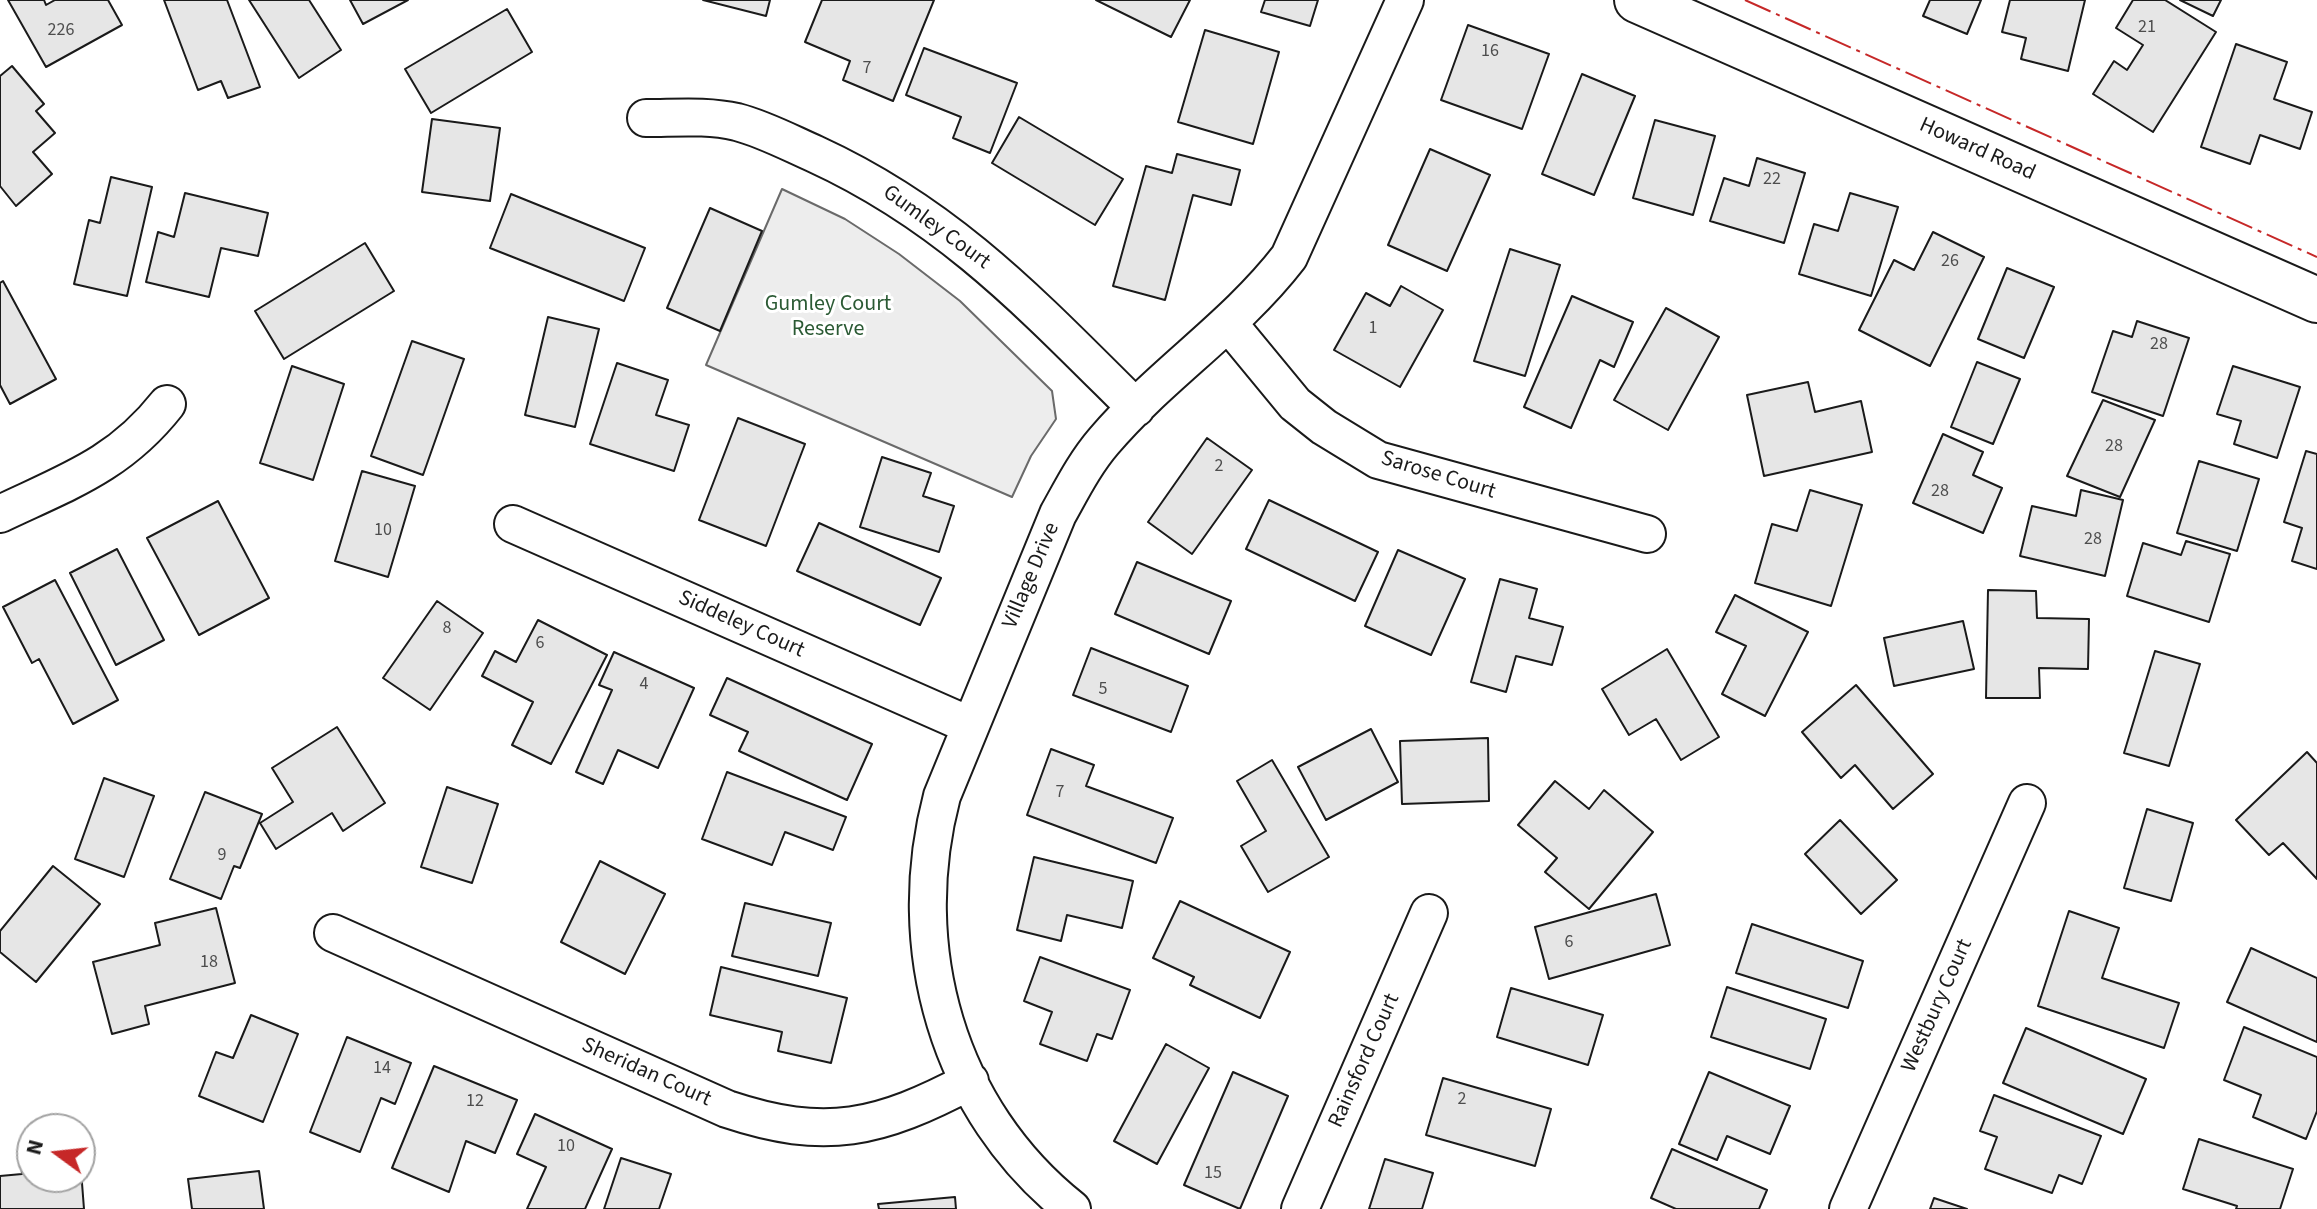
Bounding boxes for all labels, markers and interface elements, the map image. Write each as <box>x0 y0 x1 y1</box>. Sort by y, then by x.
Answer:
house number: 21 <box>2138 17 2156 39</box>
house number: 226 <box>48 20 74 42</box>
house number: 16 <box>1481 41 1499 63</box>
house number: 7 <box>863 58 871 80</box>
street label: Howard Road <box>1915 113 2039 187</box>
house number: 22 <box>1763 169 1781 191</box>
street label: Gumley Court <box>877 180 995 276</box>
house number: 26 <box>1941 251 1959 273</box>
park label: Gumley Court Reserve <box>765 292 891 344</box>
house number: 1 <box>1369 318 1377 340</box>
house number: 28 <box>2150 334 2168 356</box>
house number: 28 <box>2105 436 2123 458</box>
street label: Sarose Court <box>1378 446 1498 506</box>
house number: 2 <box>1215 456 1223 478</box>
house number: 28 <box>1931 481 1949 503</box>
street label: Village Drive <box>998 519 1066 633</box>
house number: 10 <box>374 520 392 542</box>
house number: 28 <box>2084 529 2102 551</box>
street label: Siddeley Court <box>674 585 808 665</box>
house number: 8 <box>443 618 451 640</box>
house number: 6 <box>536 633 544 655</box>
house number: 4 <box>640 674 648 696</box>
house number: 5 <box>1099 679 1107 701</box>
house number: 7 <box>1056 782 1064 804</box>
house number: 9 <box>218 845 226 867</box>
house number: 6 <box>1565 932 1573 954</box>
street label: Westbury Court <box>1897 935 1979 1077</box>
house number: 18 <box>200 952 218 974</box>
street label: Rainsford Court <box>1324 990 1406 1132</box>
street label: Sheridan Court <box>577 1033 715 1113</box>
house number: 14 <box>373 1058 391 1080</box>
house number: 2 <box>1458 1089 1466 1111</box>
house number: 12 <box>466 1091 484 1113</box>
north arrow <box>16 1113 96 1193</box>
text: N <box>17 1136 52 1159</box>
house number: 10 <box>557 1136 575 1158</box>
house number: 15 <box>1204 1163 1222 1185</box>

